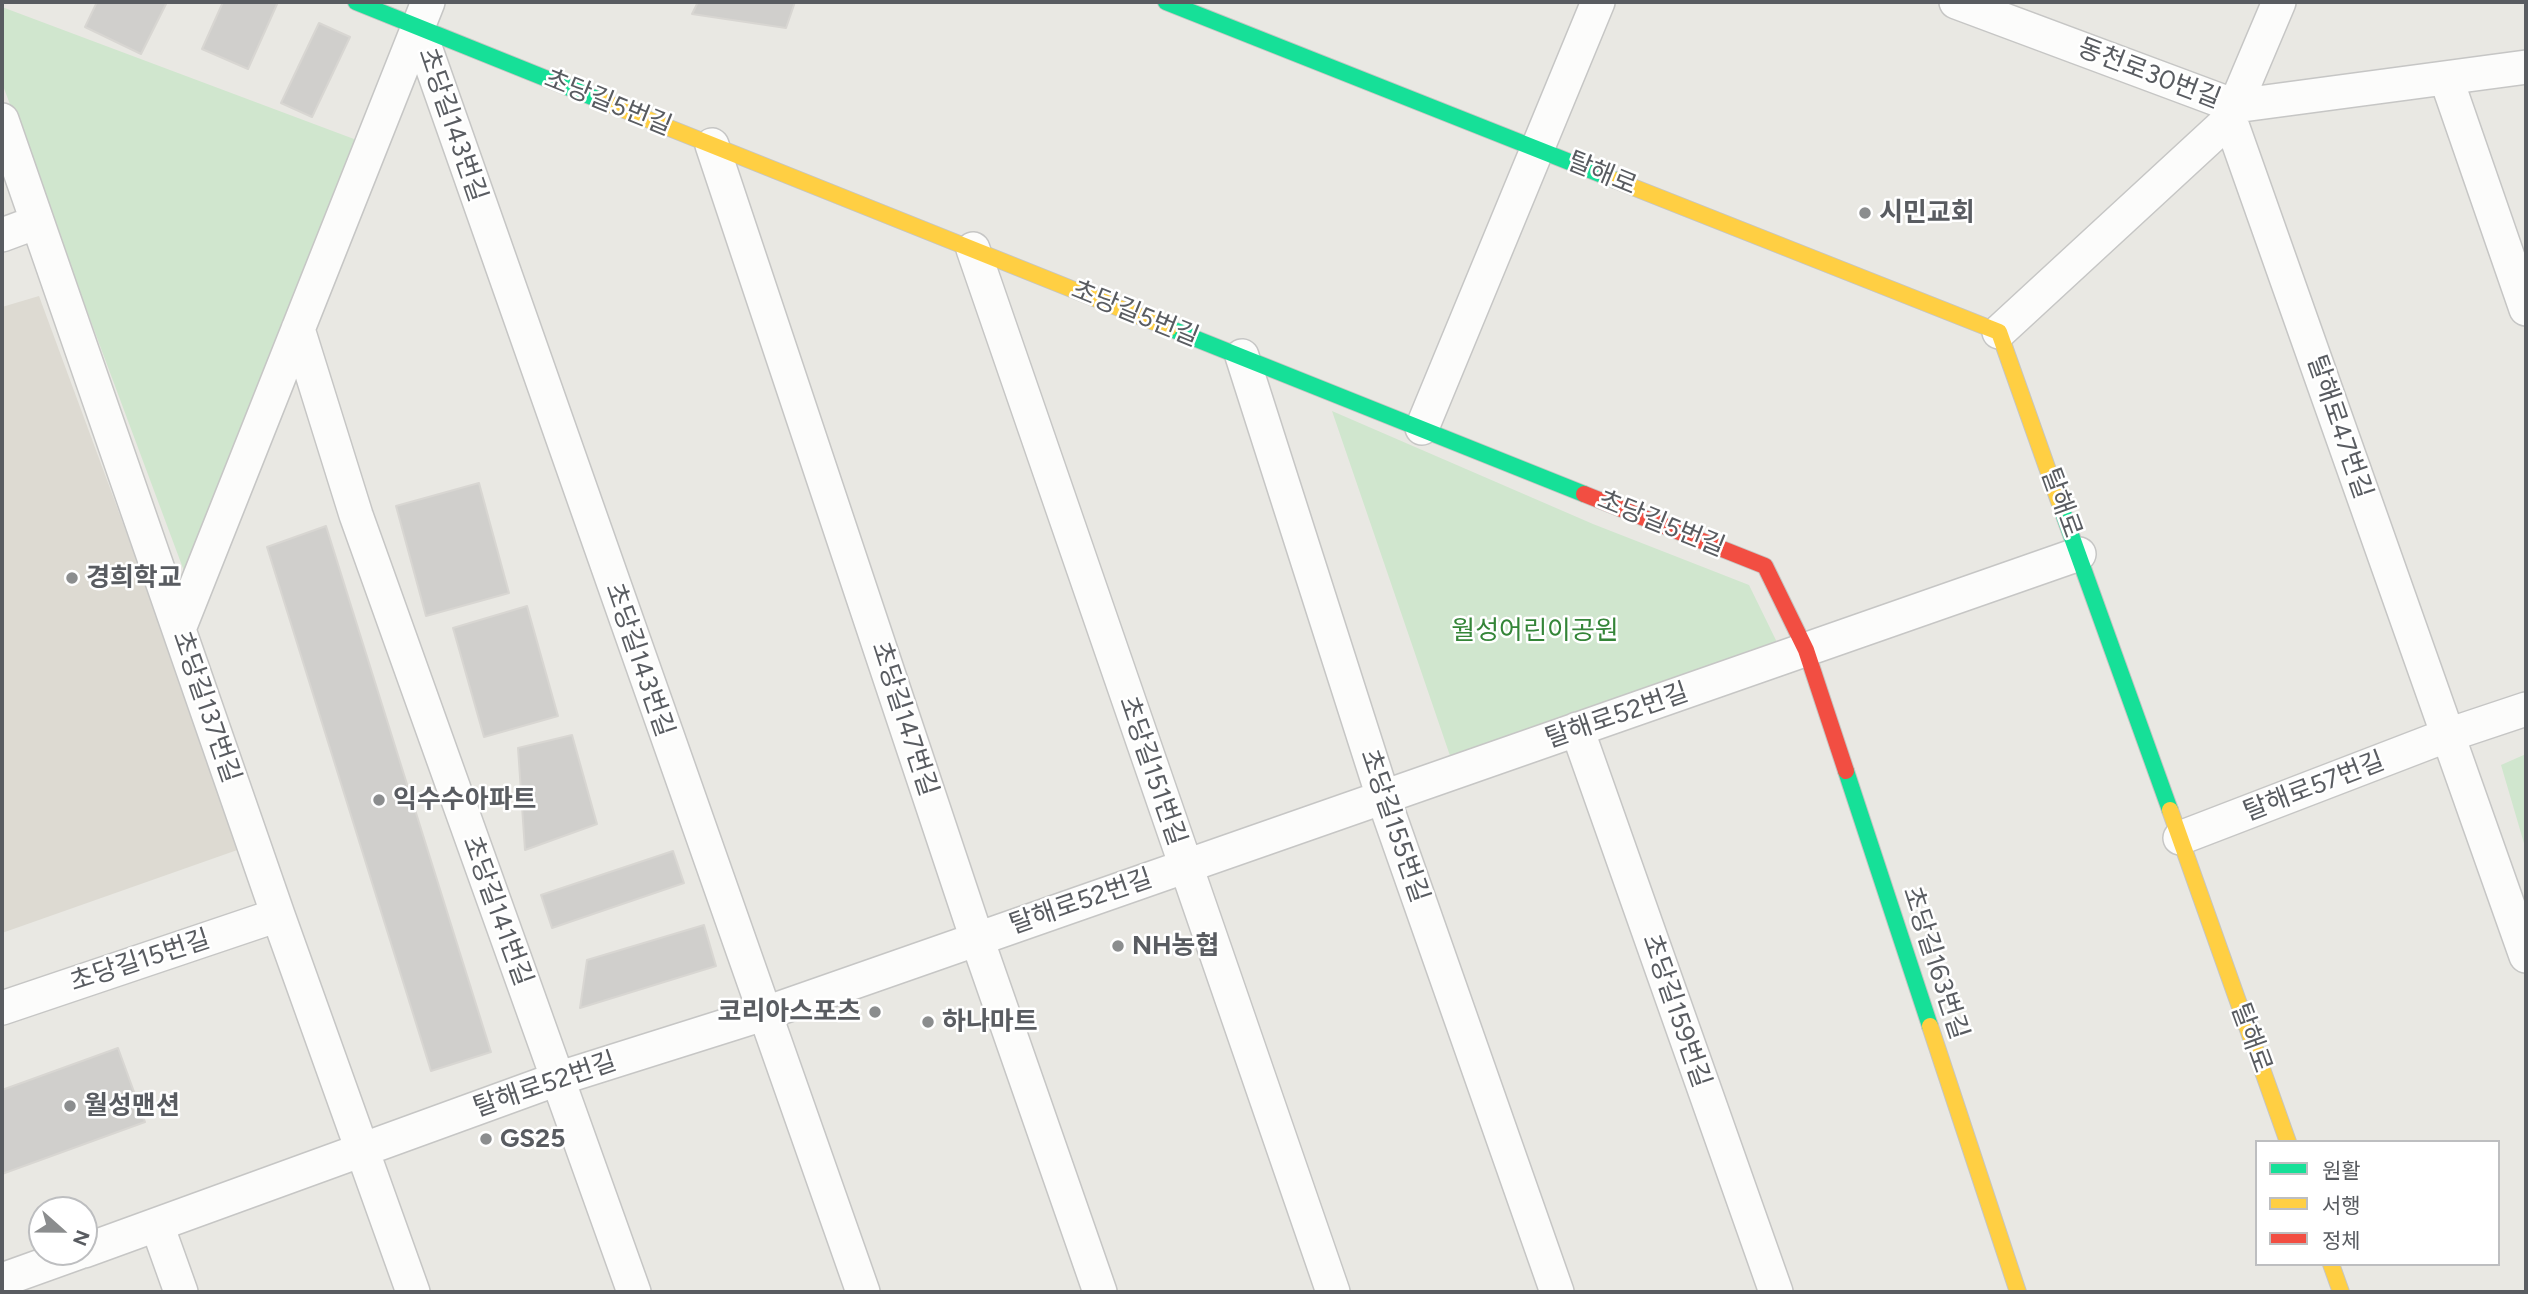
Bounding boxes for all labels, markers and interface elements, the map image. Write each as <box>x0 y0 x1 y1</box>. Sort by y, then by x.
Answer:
street label: 동천로30번길 <box>2073 32 2225 116</box>
street label: 초당길143번길 <box>411 44 493 206</box>
street label: 초당길5번길 <box>540 63 676 143</box>
street label: 탈해로 <box>1563 146 1641 202</box>
place label: 시민교회 <box>1879 197 1975 229</box>
marker: 시민교회 <box>1857 205 1873 221</box>
street label: 초당길5번길 <box>1067 274 1203 354</box>
street label: 탈해로47번길 <box>2300 351 2378 503</box>
street label: 탈해로 <box>2034 464 2088 542</box>
street label: 초당길5번길 <box>1593 484 1729 564</box>
place label: 경희학교 <box>86 562 182 594</box>
marker: 경희학교 <box>64 570 80 586</box>
street label: 초당길143번길 <box>598 579 680 741</box>
park label: 월성어린이공원 <box>1451 615 1619 647</box>
street label: 초당길137번길 <box>165 627 247 787</box>
street label: 초당길147번길 <box>864 638 944 800</box>
street label: 탈해로52번길 <box>1541 677 1693 755</box>
street label: 초당길151번길 <box>1112 692 1192 850</box>
street label: 초당길155번길 <box>1353 745 1435 907</box>
street label: 탈해로57번길 <box>2239 746 2389 828</box>
place label: 익수수아파트 <box>393 784 537 816</box>
marker: 익수수아파트 <box>371 792 387 808</box>
street label: 초당길141번길 <box>455 832 539 990</box>
street label: 탈해로52번길 <box>1005 863 1157 941</box>
street label: 초당길163번길 <box>1896 882 1974 1044</box>
street label: 초당길15번길 <box>66 924 214 998</box>
place label: NH농협 <box>1132 930 1219 962</box>
street label: 초당길159번길 <box>1635 930 1717 1092</box>
marker: NH농협 <box>1110 938 1126 954</box>
place label: 코리아스포츠 <box>717 996 861 1028</box>
street label: 탈해로 <box>2224 999 2278 1077</box>
marker: 코리아스포츠 <box>867 1004 883 1020</box>
place label: 하나마트 <box>942 1006 1038 1038</box>
marker: 하나마트 <box>920 1014 936 1030</box>
street label: 탈해로52번길 <box>469 1046 621 1124</box>
place label: 월성맨션 <box>84 1090 180 1122</box>
marker: 월성맨션 <box>62 1098 78 1114</box>
place label: GS25 <box>500 1123 565 1155</box>
marker: GS25 <box>478 1131 494 1147</box>
legend <box>2255 1140 2500 1266</box>
text: 원활 <box>2322 1158 2361 1183</box>
text: 서행 <box>2322 1193 2361 1218</box>
north arrow <box>28 1196 98 1266</box>
text: N <box>68 1227 95 1249</box>
text: 정체 <box>2322 1228 2361 1253</box>

